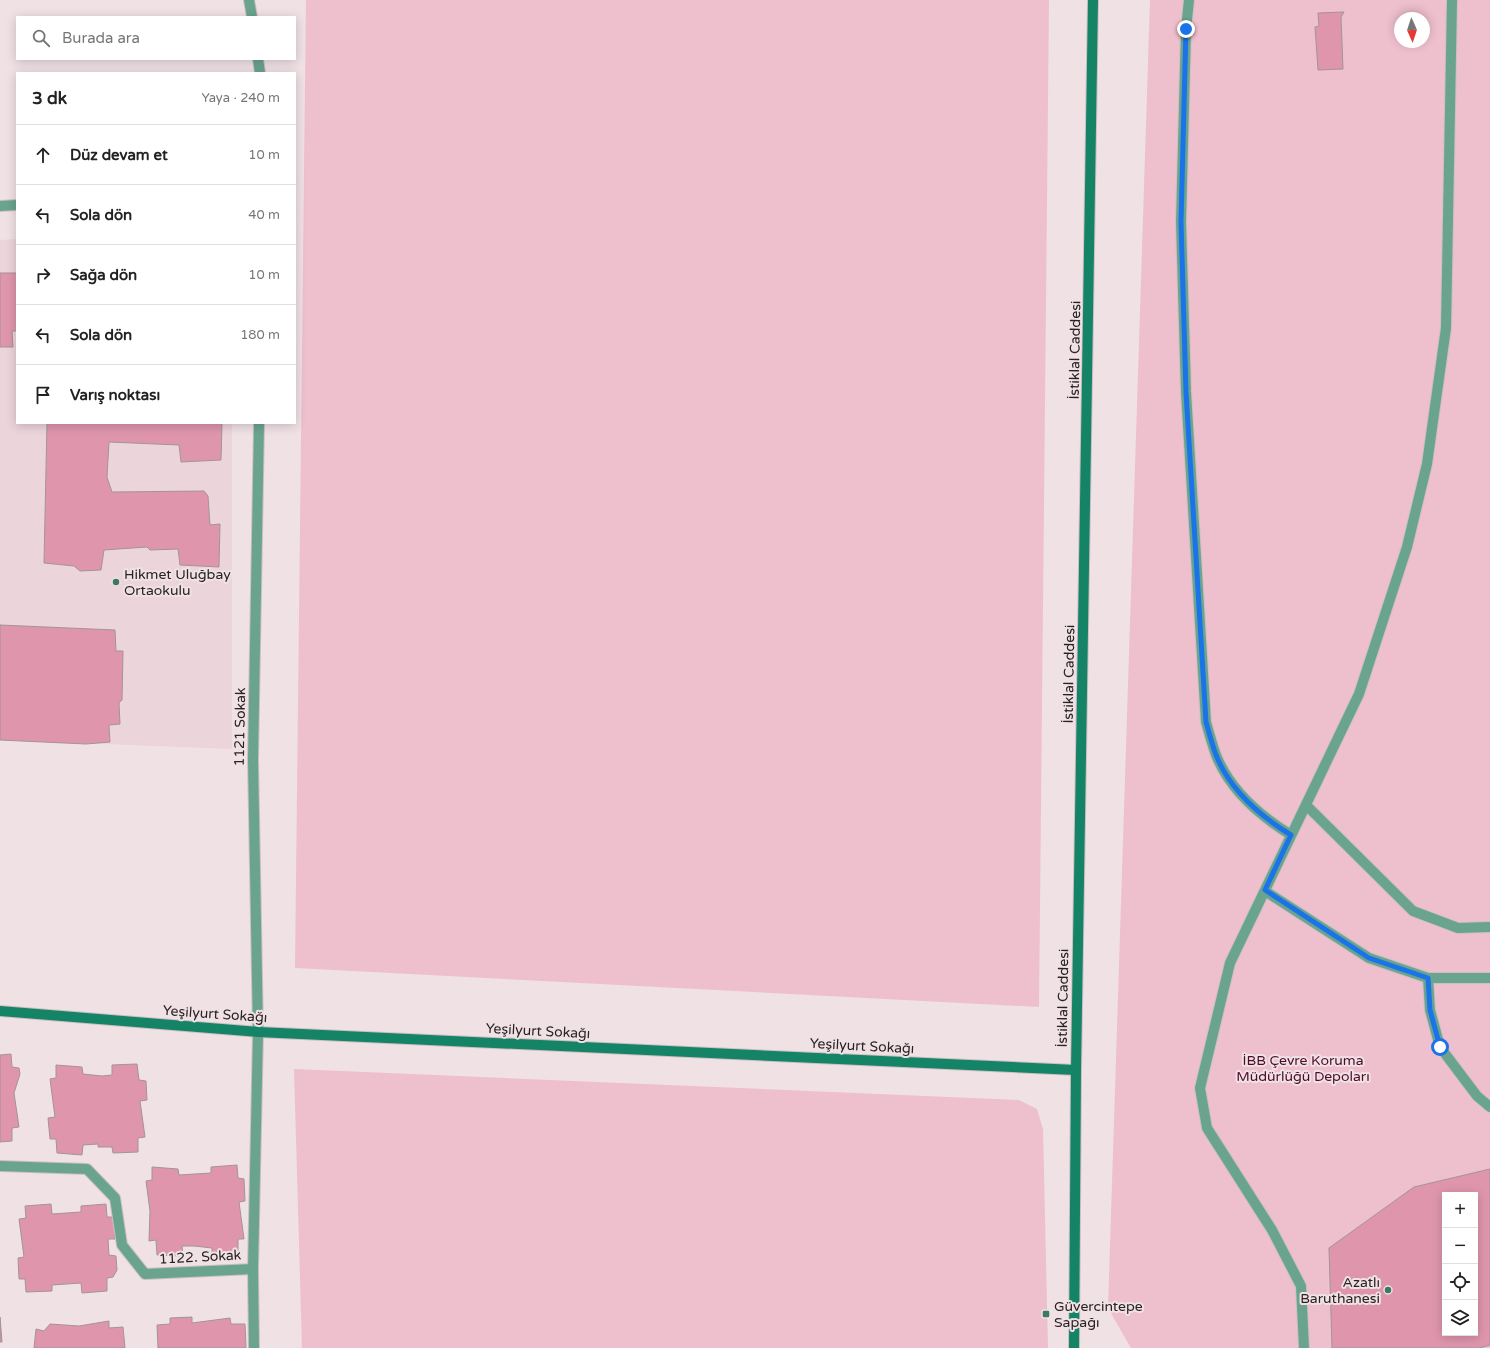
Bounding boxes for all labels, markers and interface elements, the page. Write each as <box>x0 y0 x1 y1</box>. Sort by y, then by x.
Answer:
north arrow <box>1394 12 1430 48</box>
search box <box>16 16 296 60</box>
route end <box>1177 20 1195 38</box>
icon: search <box>30 27 52 49</box>
text: Burada ara <box>62 29 140 47</box>
text: 3 dk <box>32 88 67 109</box>
text: Yaya · 240 m <box>201 90 280 106</box>
icon: ahead <box>32 144 54 166</box>
text: Düz devam et <box>70 146 168 164</box>
text: 10 m <box>248 147 280 163</box>
icon: left <box>32 204 54 226</box>
text: Sola dön <box>70 206 132 224</box>
text: 40 m <box>248 207 280 223</box>
icon: right <box>32 264 54 286</box>
text: Sağa dön <box>70 266 137 284</box>
text: 10 m <box>248 267 280 283</box>
street label: İstiklal Caddesi <box>1066 300 1084 400</box>
icon: left <box>32 324 54 346</box>
text: Sola dön <box>70 326 132 344</box>
text: 180 m <box>240 327 280 343</box>
icon: arrive <box>32 384 54 406</box>
text: Varış noktası <box>70 386 160 404</box>
place label: Hikmet Uluğbay Ortaokulu <box>124 566 231 599</box>
marker: Hikmet Uluğbay Ortaokulu <box>111 577 121 587</box>
street label: İstiklal Caddesi <box>1060 624 1078 724</box>
street label: 1121 Sokak <box>231 687 249 767</box>
street label: İstiklal Caddesi <box>1054 948 1072 1048</box>
street label: Yeşilyurt Sokağı <box>162 1002 268 1026</box>
street label: Yeşilyurt Sokağı <box>485 1020 591 1042</box>
street label: Yeşilyurt Sokağı <box>809 1035 915 1057</box>
route start <box>1431 1038 1449 1056</box>
park label: İBB Çevre Koruma Müdürlüğü Depoları <box>1236 1052 1370 1085</box>
map controls <box>1442 1192 1478 1336</box>
button: + <box>1442 1192 1478 1228</box>
button: − <box>1442 1228 1478 1264</box>
street label: 1122. Sokak <box>158 1246 242 1268</box>
button: locate <box>1442 1264 1478 1300</box>
place label: Azatlı Baruthanesi <box>1300 1274 1380 1307</box>
marker: Azatlı Baruthanesi <box>1383 1285 1393 1295</box>
place label: Güvercintepe Sapağı <box>1054 1298 1143 1331</box>
button: layers <box>1442 1300 1478 1336</box>
marker: Güvercintepe Sapağı <box>1041 1309 1051 1319</box>

